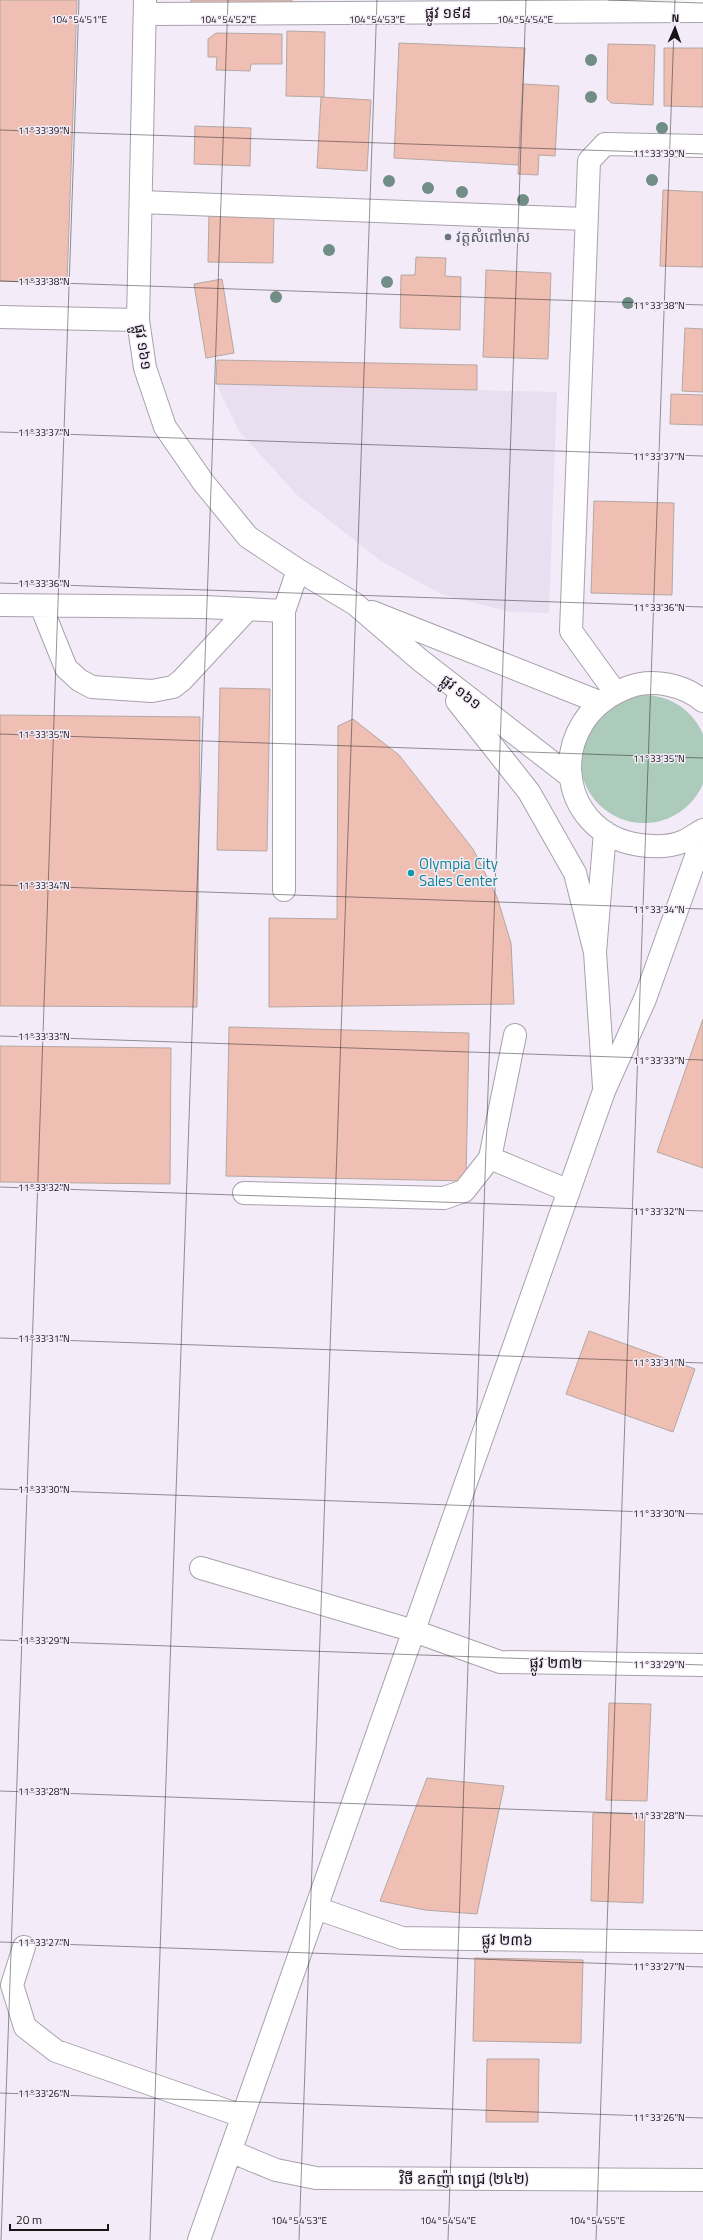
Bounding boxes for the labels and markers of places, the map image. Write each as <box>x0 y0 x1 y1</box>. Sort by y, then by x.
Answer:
place label: វត្តសំពៅមាស <box>456 225 530 248</box>
marker: វត្តសំពៅមាស <box>443 232 453 242</box>
place label: Olympia City Sales Center <box>419 852 498 892</box>
marker: Olympia City Sales Center <box>406 868 416 878</box>

